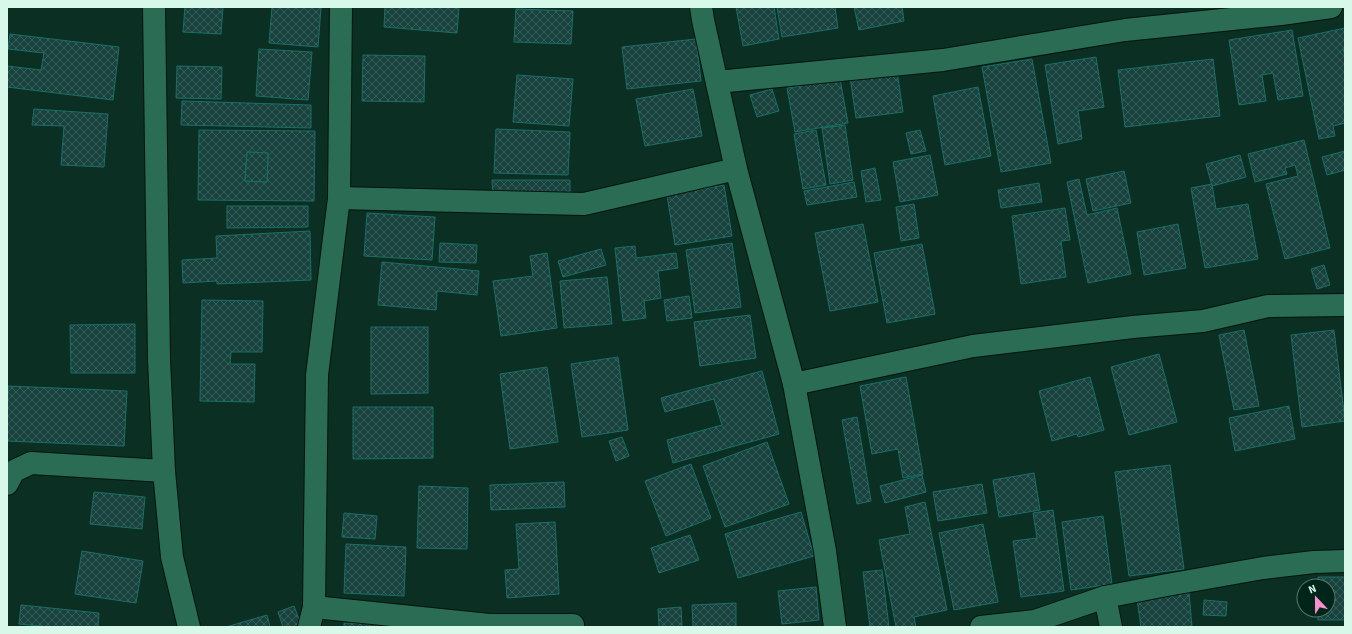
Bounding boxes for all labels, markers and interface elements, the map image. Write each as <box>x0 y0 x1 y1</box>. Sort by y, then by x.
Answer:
north arrow <box>1296 578 1336 618</box>
text: N <box>1306 581 1319 598</box>

